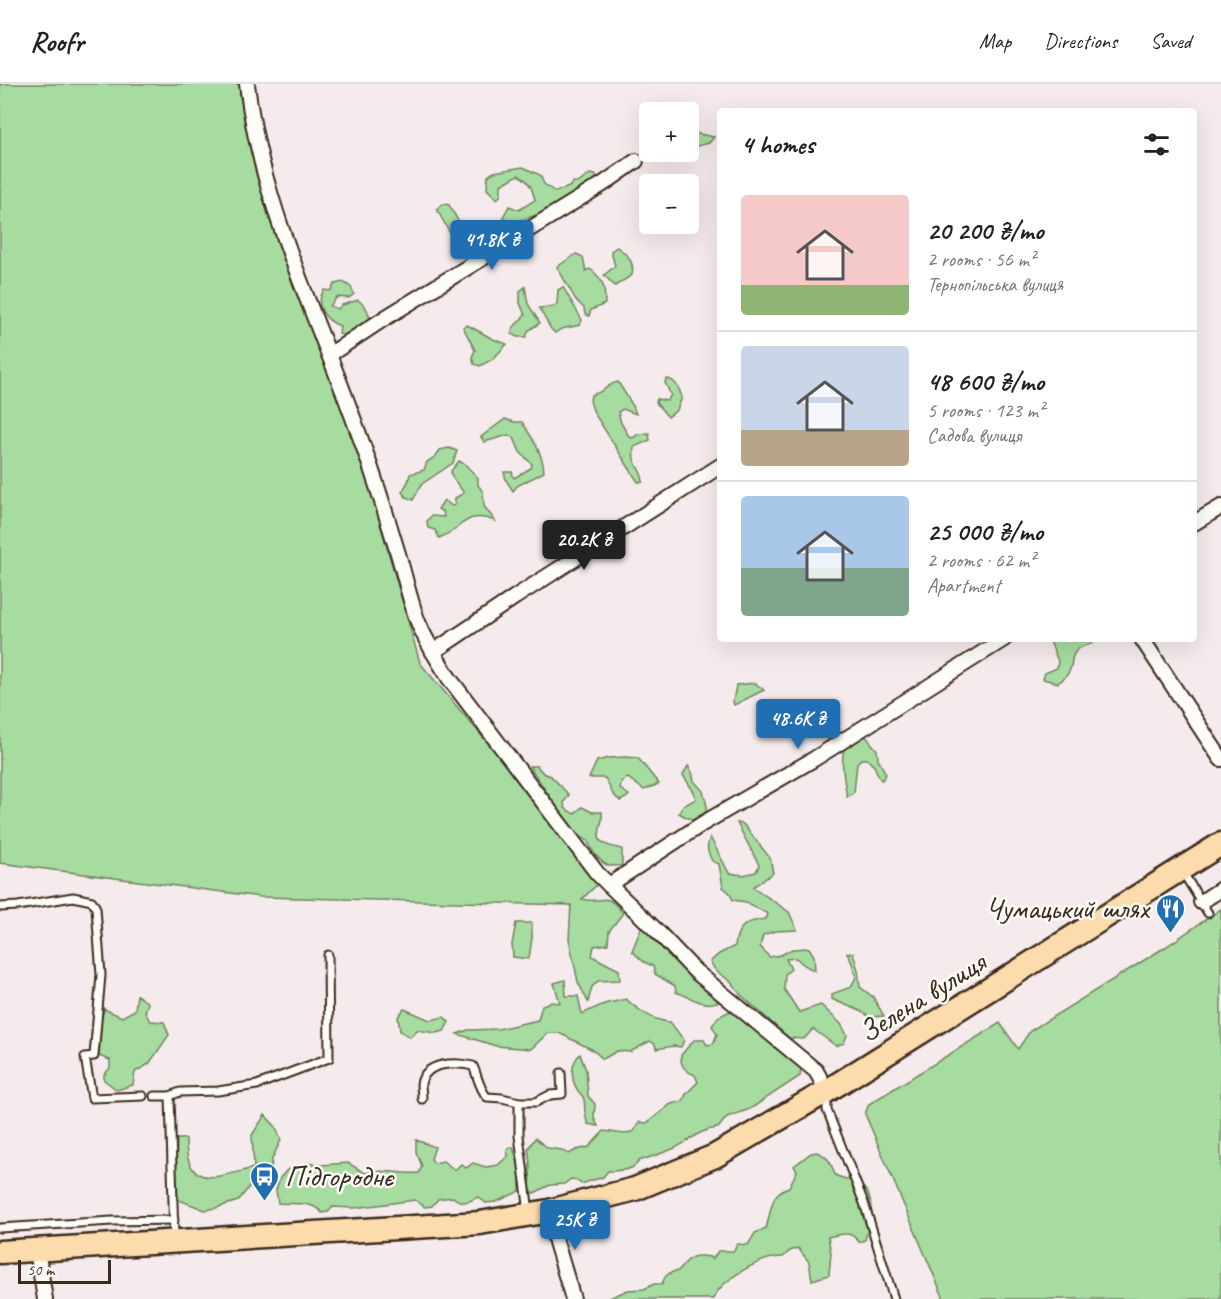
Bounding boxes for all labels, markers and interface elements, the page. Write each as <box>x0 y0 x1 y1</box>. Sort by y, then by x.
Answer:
text: Roofr <box>30 24 84 59</box>
text: Map <box>979 28 1011 54</box>
text: Directions <box>1044 28 1117 54</box>
text: Saved <box>1150 28 1191 54</box>
map controls <box>639 102 699 234</box>
button: + <box>639 102 699 162</box>
text: 4 homes <box>741 128 814 161</box>
icon: filters <box>1140 128 1173 161</box>
button: − <box>639 174 699 234</box>
text: 20 200 ₴/mo <box>927 214 1043 247</box>
icon: home <box>789 219 861 291</box>
pin: 41.8K ₴ <box>437 220 547 271</box>
text: 41.8K ₴ <box>464 227 520 252</box>
text: 2 rooms · 56 m² <box>927 247 1035 272</box>
text: Тернопільська вулиця <box>927 272 1063 297</box>
text: 48 600 ₴/mo <box>927 365 1044 398</box>
icon: home <box>789 370 861 442</box>
text: 5 rooms · 123 m² <box>927 398 1044 423</box>
text: Садова вулиця <box>927 423 1021 448</box>
text: 25 000 ₴/mo <box>927 515 1043 548</box>
pin: 20.2K ₴ <box>529 520 639 571</box>
icon: home <box>789 520 861 592</box>
text: 20.2K ₴ <box>556 527 612 552</box>
text: 2 rooms · 62 m² <box>927 548 1035 573</box>
text: Apartment <box>927 573 1000 598</box>
pin: 48.6K ₴ <box>743 699 853 750</box>
text: 48.6K ₴ <box>770 706 826 731</box>
place label: Чумацький шлях <box>985 889 1152 927</box>
restaurant icon: Чумацький шлях <box>1154 892 1186 934</box>
street label: Зелена вулиця <box>851 942 995 1051</box>
place label: Підгороднє <box>285 1157 395 1195</box>
bus stop icon: Підгороднє <box>248 1160 280 1202</box>
pin: 25K ₴ <box>533 1200 617 1251</box>
text: 25K ₴ <box>554 1207 596 1232</box>
scale bar <box>18 1257 111 1284</box>
text: 50 m <box>27 1260 54 1280</box>

